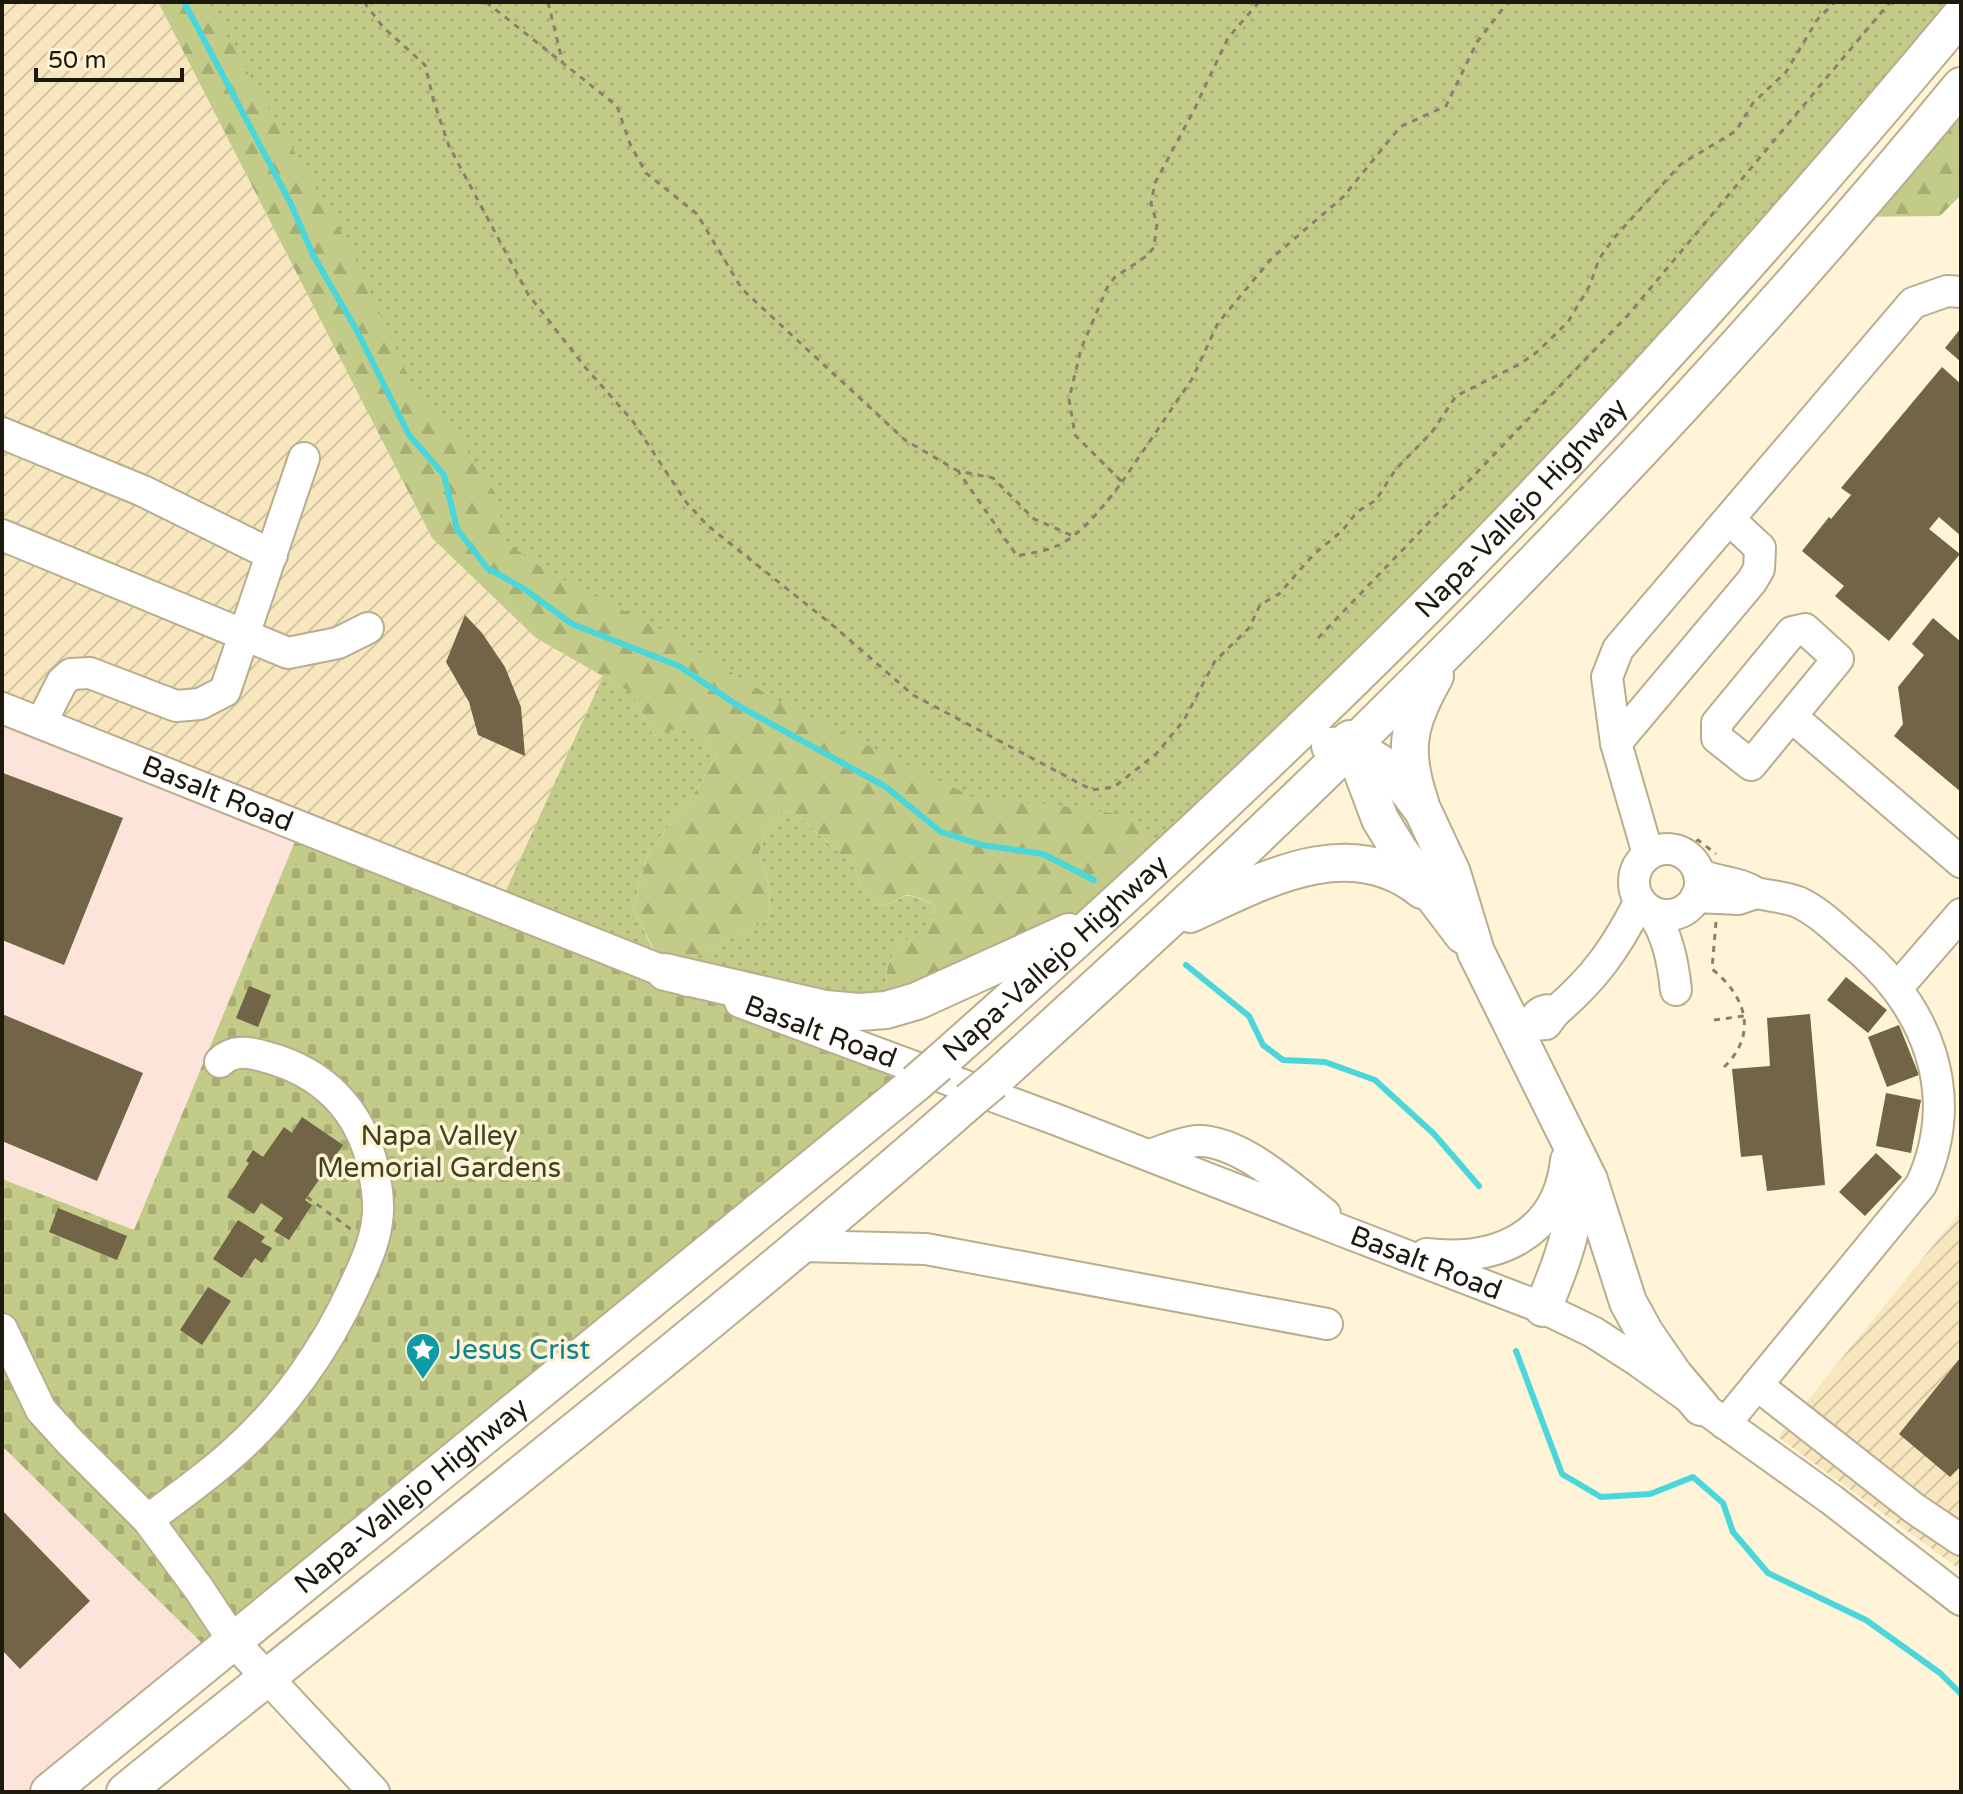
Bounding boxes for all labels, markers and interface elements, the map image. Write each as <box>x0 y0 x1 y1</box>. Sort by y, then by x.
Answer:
scale bar <box>36 32 182 82</box>
text: 50 m <box>48 46 106 75</box>
street label: Napa-Vallejo Highway <box>1408 391 1634 625</box>
street label: Basalt Road <box>137 748 298 839</box>
street label: Napa-Vallejo Highway <box>936 847 1175 1069</box>
street label: Basalt Road <box>740 988 901 1076</box>
park label: Napa Valley Memorial Gardens <box>317 1119 561 1185</box>
street label: Basalt Road <box>1345 1218 1507 1308</box>
place icon: Jesus Crist <box>404 1331 442 1381</box>
place label: Jesus Crist <box>449 1333 590 1367</box>
street label: Napa-Vallejo Highway <box>288 1390 535 1601</box>

